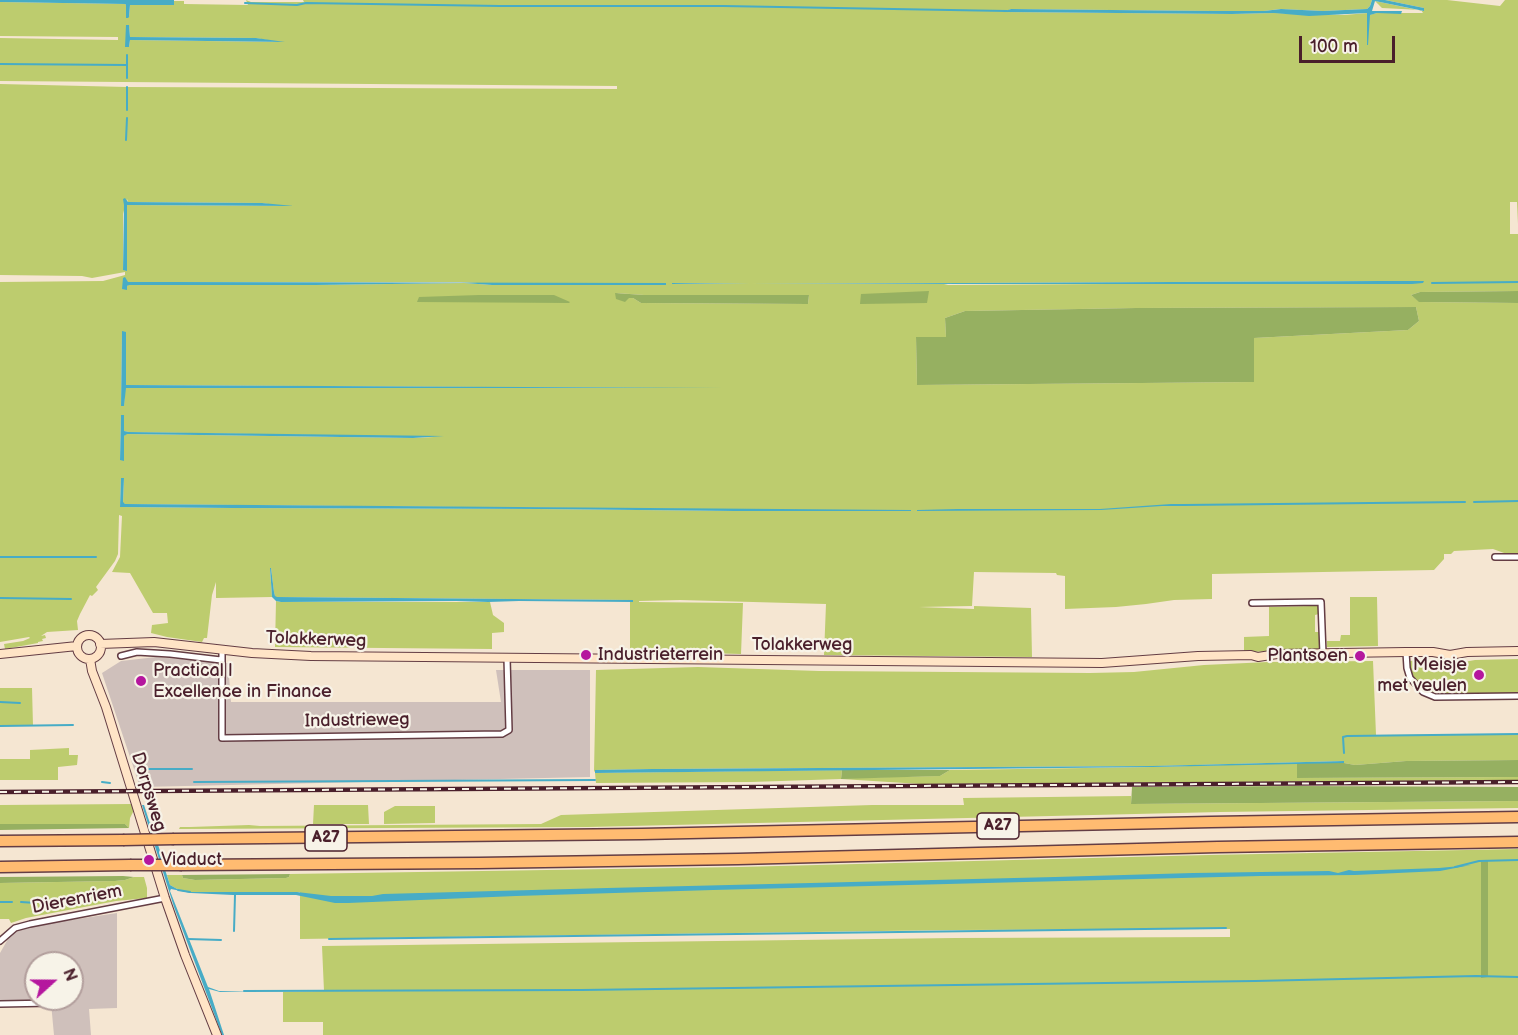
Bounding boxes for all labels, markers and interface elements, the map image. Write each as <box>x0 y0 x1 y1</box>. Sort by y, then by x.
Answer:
scale bar <box>1302 24 1398 62</box>
text: 100 m <box>1310 36 1358 57</box>
street label: Tolakkerweg <box>265 627 367 653</box>
street label: Tolakkerweg <box>752 634 852 656</box>
place label: Industrieterrein <box>598 644 723 666</box>
place label: Plantsoen <box>1267 645 1348 667</box>
marker: Industrieterrein <box>579 648 593 662</box>
marker: Plantsoen <box>1353 649 1367 663</box>
place label: Meisje met veulen <box>1377 654 1467 696</box>
place label: Practical | Excellence in Finance <box>153 660 332 702</box>
marker: Meisje met veulen <box>1472 668 1486 682</box>
marker: Practical | Excellence in Finance <box>134 674 148 688</box>
street label: Industrieweg <box>304 709 410 733</box>
street label: Dorpsweg <box>126 750 170 834</box>
road number: A27 <box>977 813 1019 839</box>
road number: A27 <box>305 825 347 851</box>
place label: Viaduct <box>161 849 222 871</box>
marker: Viaduct <box>142 853 156 867</box>
street label: Dierenriem <box>30 881 124 919</box>
north arrow <box>24 951 84 1011</box>
text: N <box>58 966 80 984</box>

